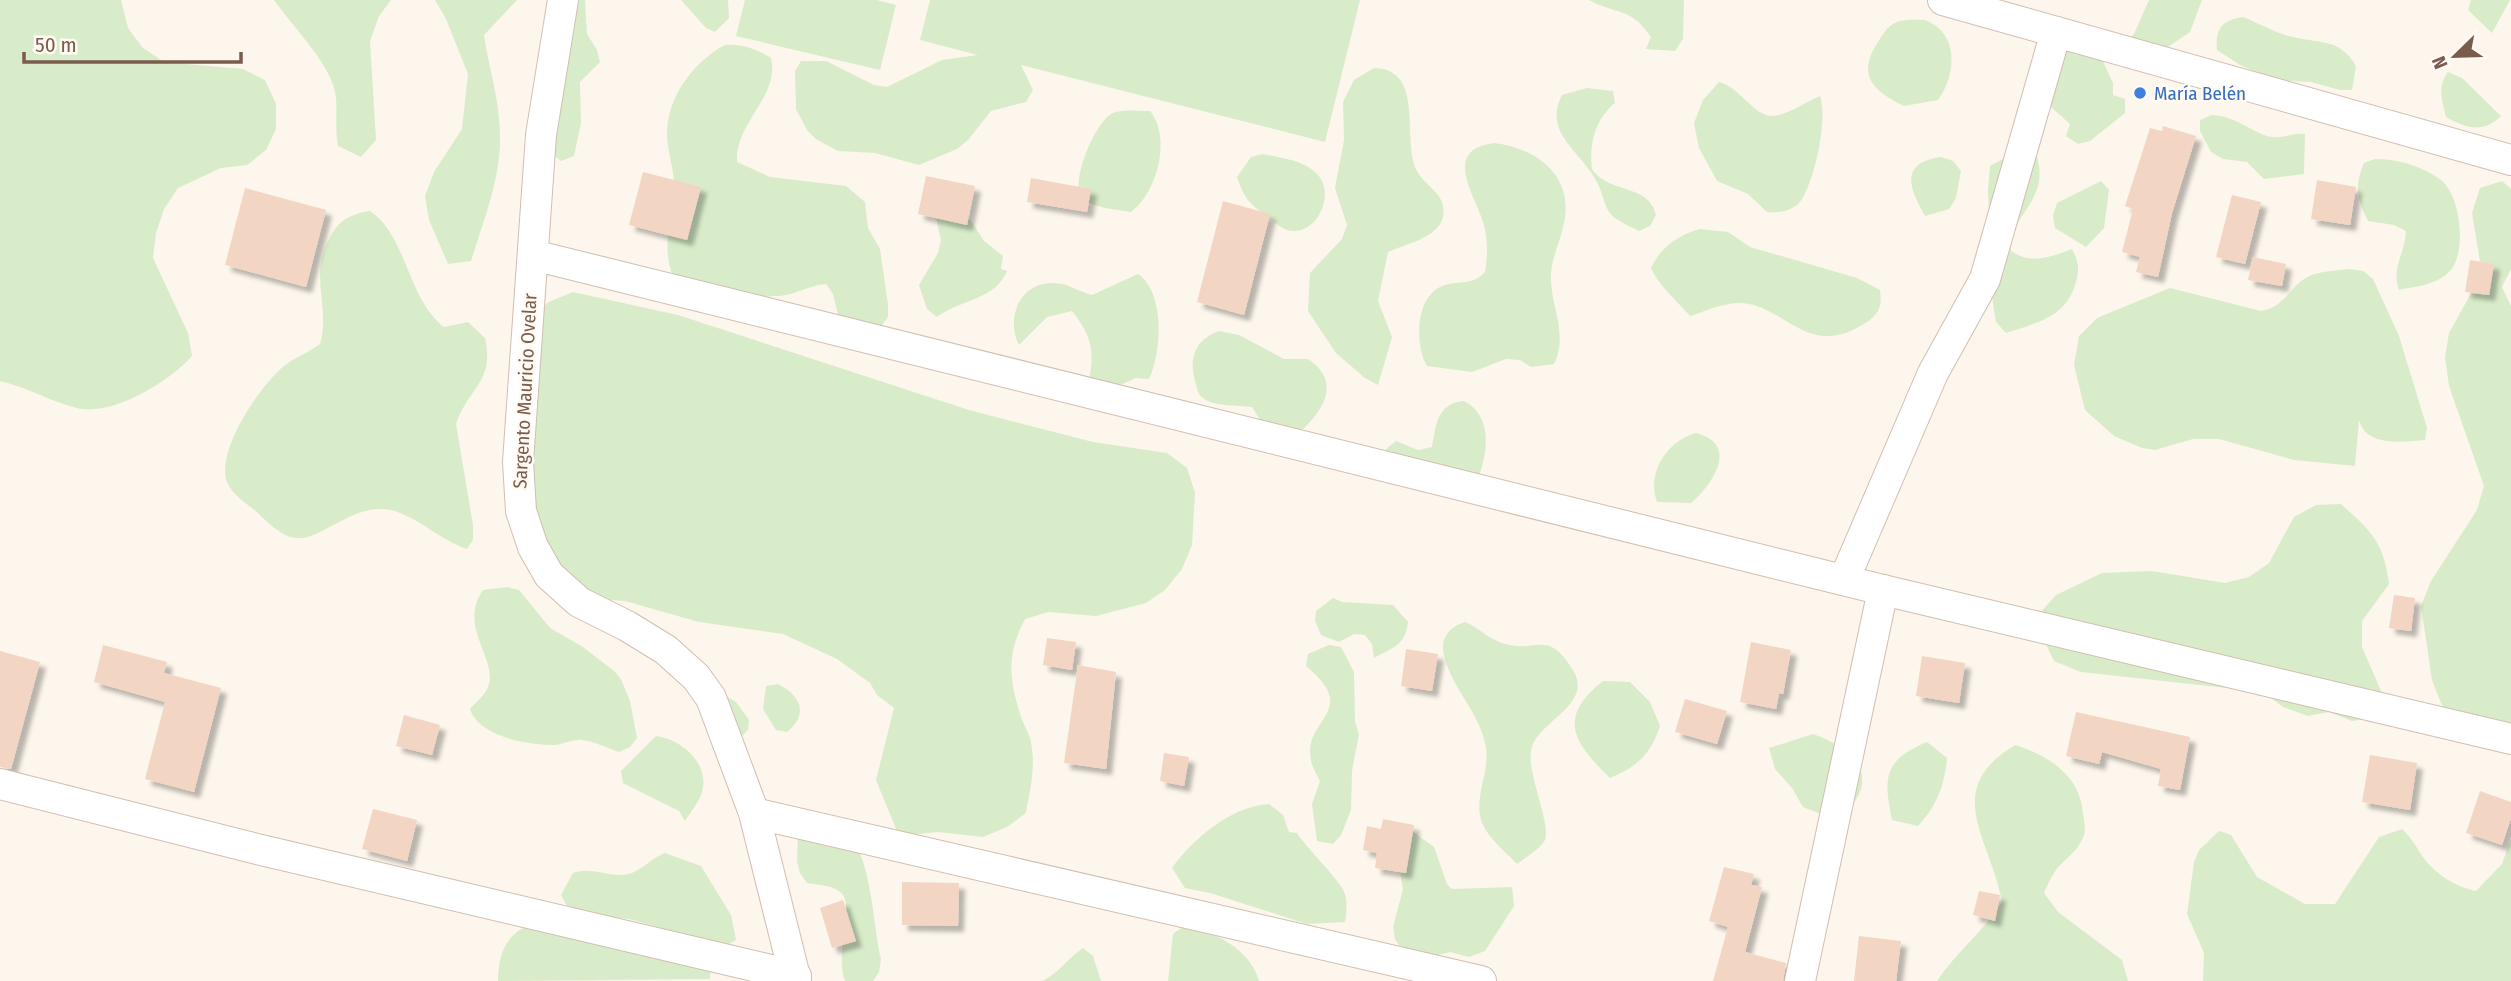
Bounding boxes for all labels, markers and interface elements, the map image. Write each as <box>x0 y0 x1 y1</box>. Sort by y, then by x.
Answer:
scale bar <box>24 21 242 65</box>
north arrow <box>2420 21 2490 91</box>
text: 50 m <box>35 32 77 58</box>
text: N <box>2427 53 2453 72</box>
place label: María Belén <box>2154 82 2246 105</box>
marker: María Belén <box>2132 85 2148 101</box>
street label: Sargento Mauricio Ovelar <box>508 292 542 489</box>

